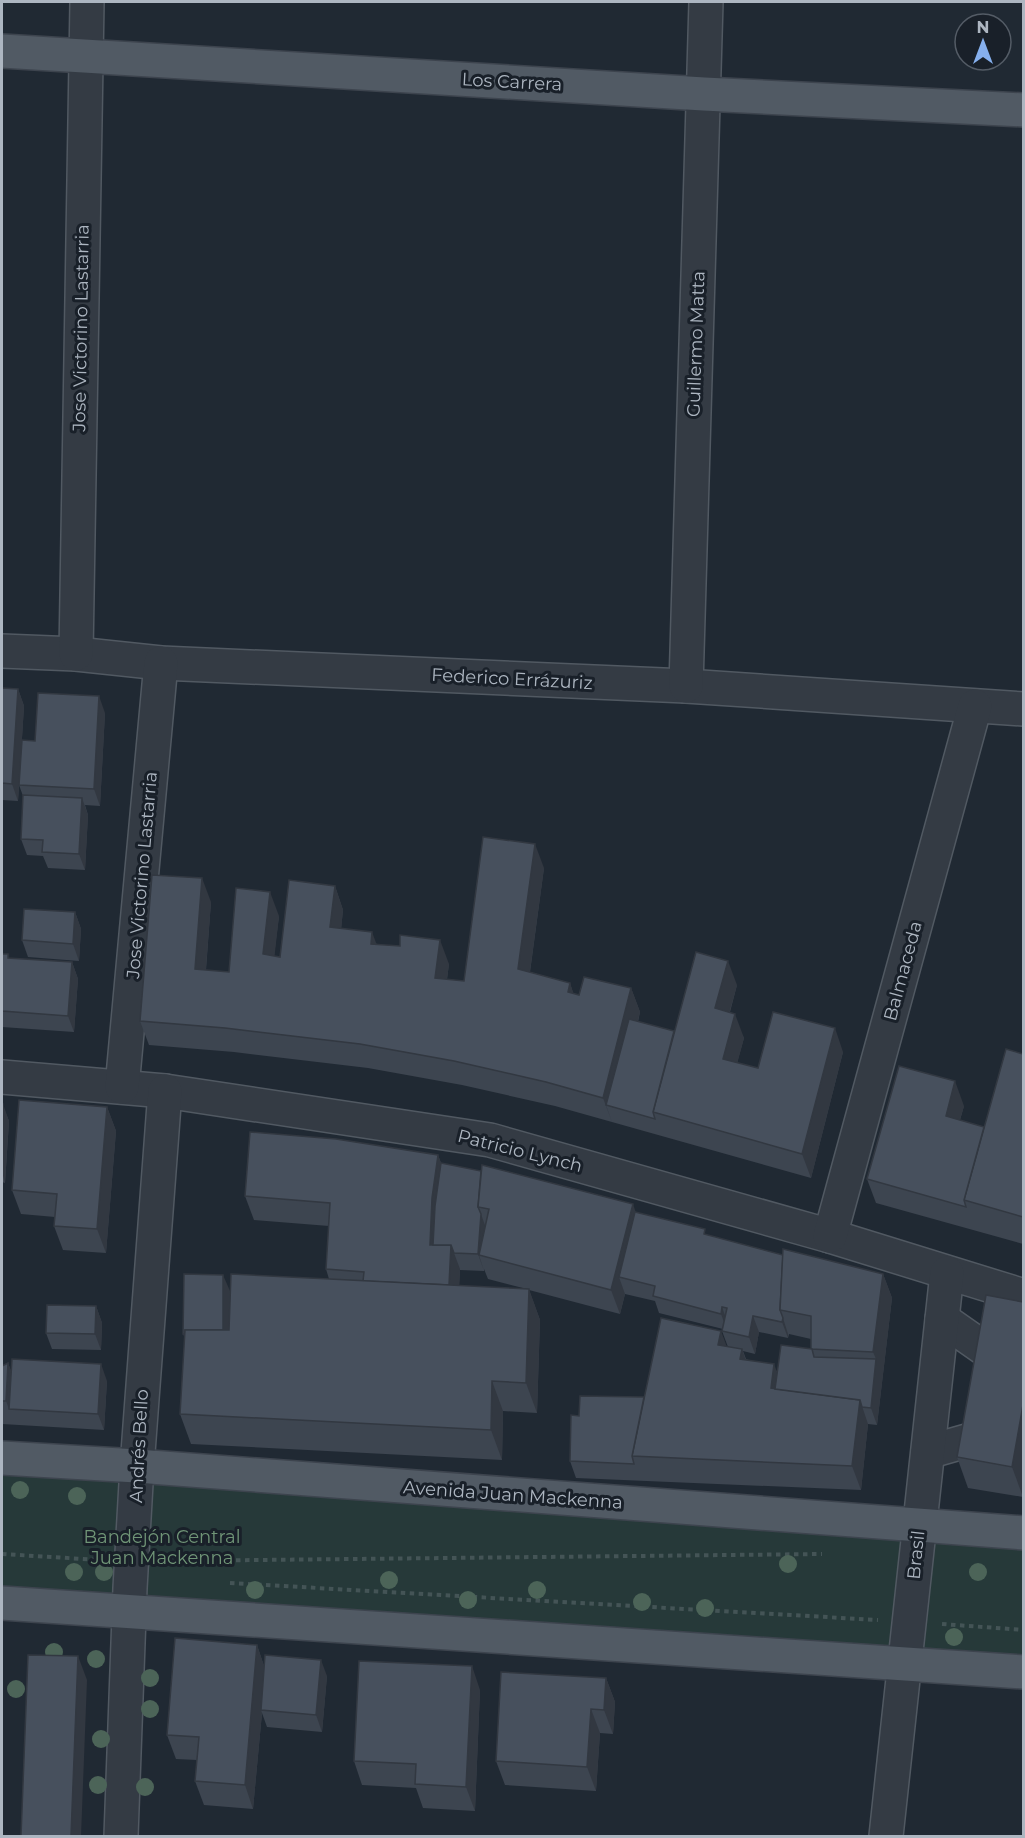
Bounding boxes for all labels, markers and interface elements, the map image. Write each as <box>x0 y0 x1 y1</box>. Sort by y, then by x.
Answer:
north arrow <box>953 12 1013 72</box>
text: N <box>977 18 989 37</box>
street label: Los Carrera <box>461 68 563 96</box>
street label: Jose Victorino Lastarria <box>68 224 94 433</box>
street label: Guillermo Matta <box>682 271 710 417</box>
street label: Federico Errázuriz <box>431 664 593 694</box>
street label: Jose Victorino Lastarria <box>122 771 162 980</box>
street label: Balmaceda <box>879 919 927 1023</box>
street label: Patricio Lynch <box>455 1125 585 1177</box>
street label: Andrés Bello <box>125 1388 153 1504</box>
street label: Avenida Juan Mackenna <box>403 1476 623 1514</box>
park label: Bandejón Central Juan Mackenna <box>83 1526 241 1569</box>
street label: Brasil <box>902 1529 930 1581</box>

